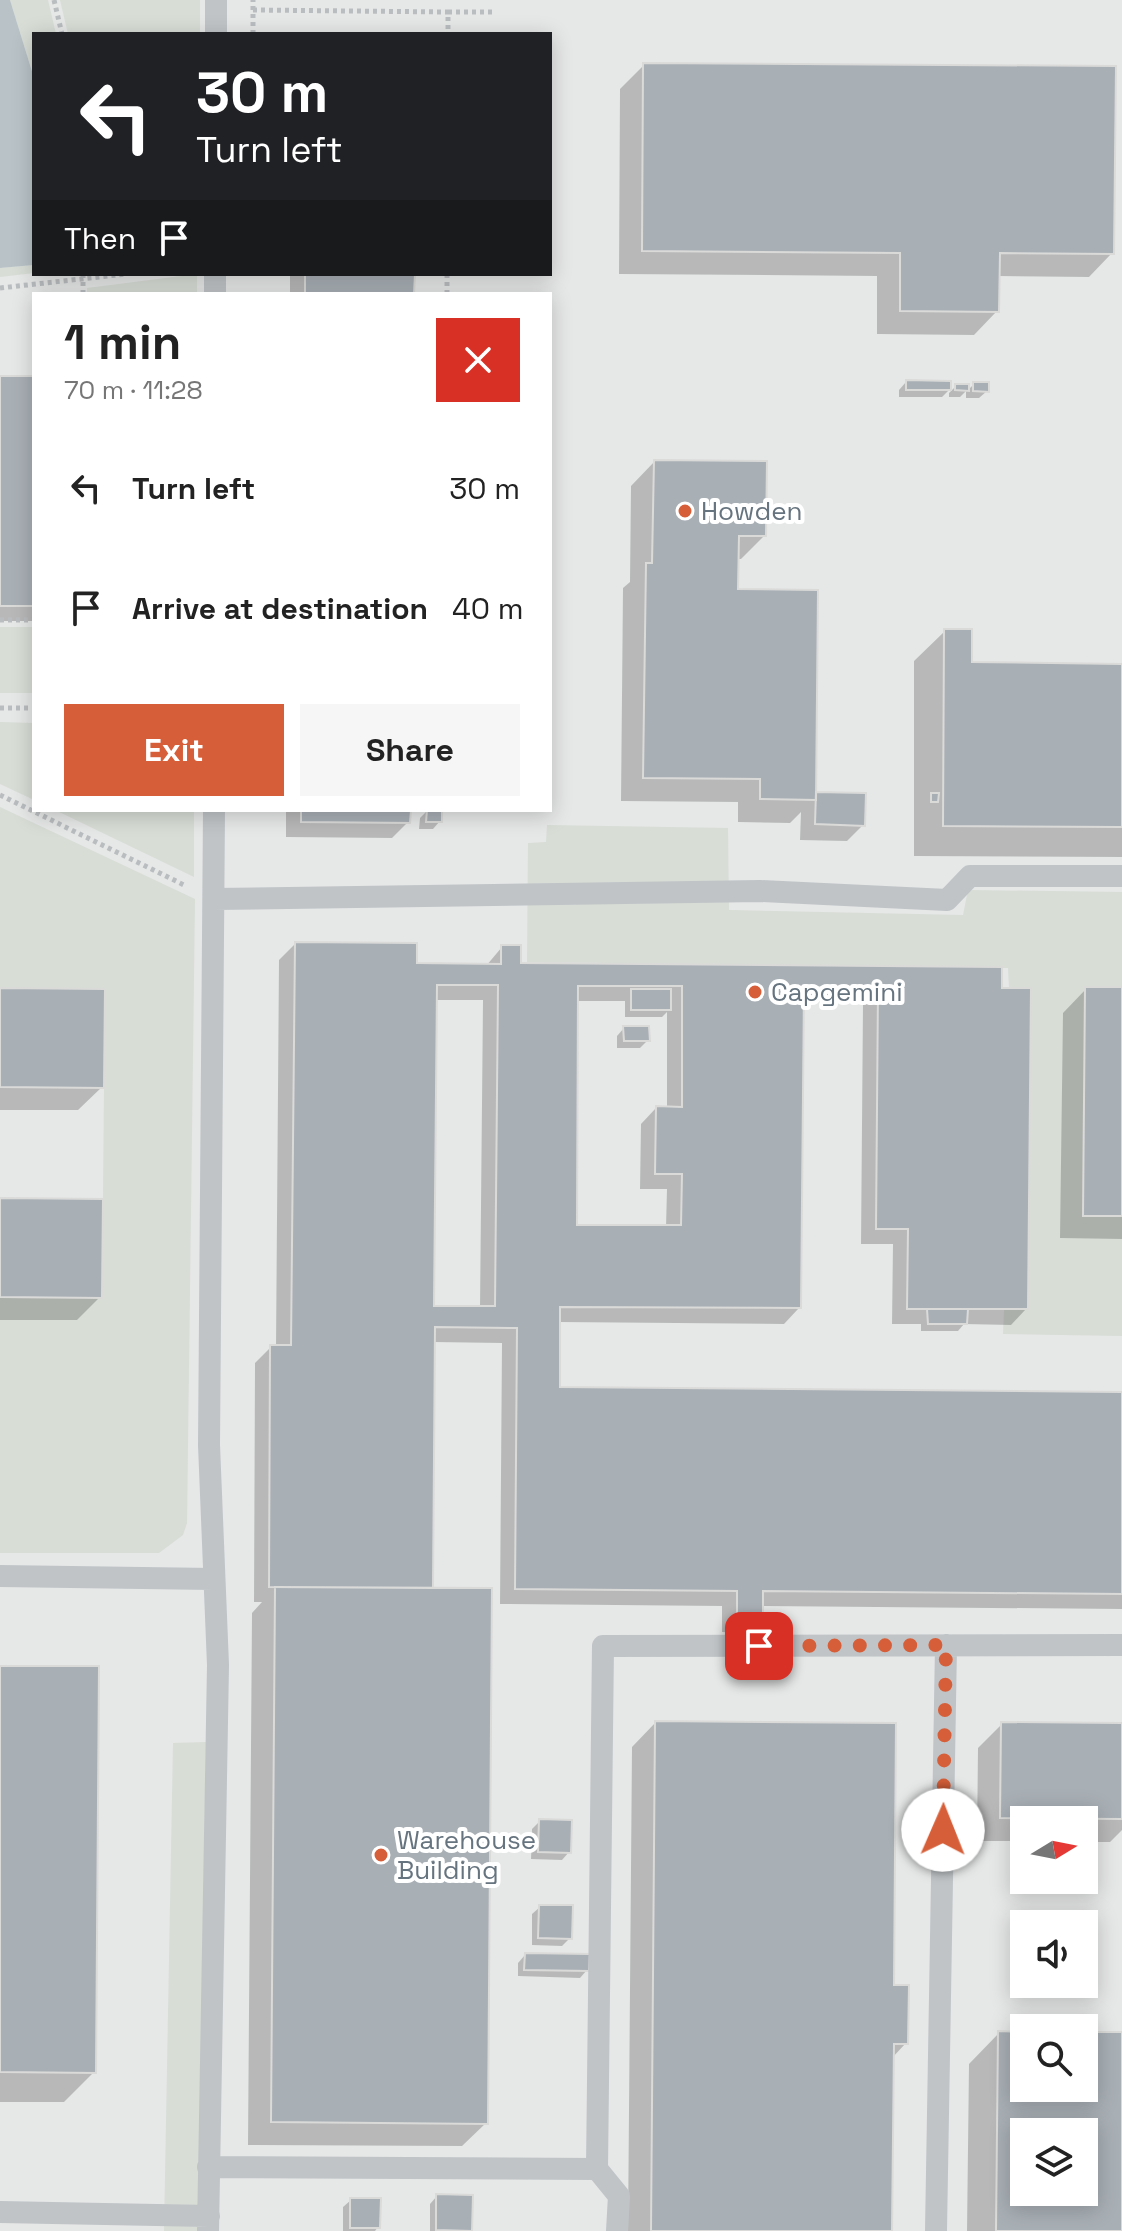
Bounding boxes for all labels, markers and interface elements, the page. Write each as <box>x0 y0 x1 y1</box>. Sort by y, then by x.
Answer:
text: 30 m <box>196 57 328 128</box>
icon: left <box>64 64 168 168</box>
text: Turn left <box>196 127 343 173</box>
icon: arrive <box>152 216 196 260</box>
text: Then <box>64 219 136 258</box>
text: 1 min <box>64 312 181 373</box>
button: close <box>436 318 520 402</box>
text: 70 m · 11:28 <box>64 373 203 407</box>
icon: left <box>64 466 108 510</box>
text: Turn left <box>132 469 255 508</box>
text: 30 m <box>449 469 520 508</box>
place label: Howden <box>701 494 803 528</box>
marker: Howden <box>676 502 694 520</box>
icon: arrive <box>64 586 108 630</box>
text: Arrive at destination <box>132 589 428 628</box>
text: 40 m <box>452 589 524 628</box>
button: Exit <box>64 704 284 796</box>
button: Share <box>300 704 520 796</box>
place label: Capgemini <box>771 975 903 1009</box>
marker: Capgemini <box>746 983 764 1001</box>
pin <box>725 1612 793 1680</box>
icon: arrive <box>737 1624 781 1668</box>
position arrow <box>901 1788 985 1872</box>
north arrow <box>1010 1806 1098 1894</box>
map controls <box>1010 1806 1098 2206</box>
place label: Warehouse Building <box>397 1823 536 1887</box>
marker: Warehouse Building <box>372 1846 390 1864</box>
button: sound <box>1010 1910 1098 1998</box>
button: search <box>1010 2014 1098 2102</box>
button: layers <box>1010 2118 1098 2206</box>

